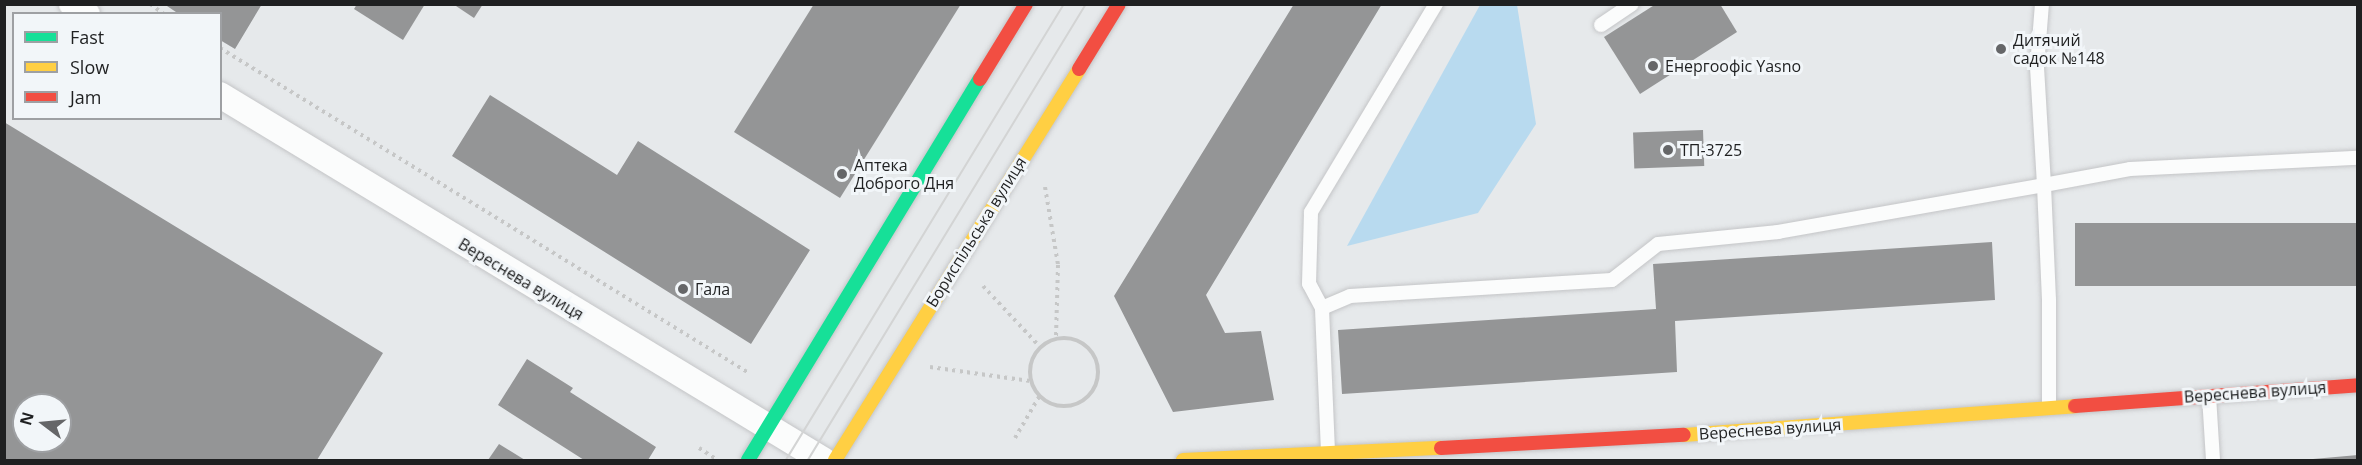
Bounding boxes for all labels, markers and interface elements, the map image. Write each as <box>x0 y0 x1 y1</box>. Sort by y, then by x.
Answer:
legend <box>12 12 222 120</box>
text: Fast <box>70 25 104 49</box>
place label: Дитячий садок №148 <box>2013 30 2105 68</box>
marker: Дитячий садок №148 <box>1994 42 2008 56</box>
text: Slow <box>70 55 109 79</box>
place label: Енергоофіс Yasno <box>1665 56 1801 76</box>
marker: Енергоофіс Yasno <box>1646 59 1660 73</box>
text: Jam <box>70 85 102 109</box>
place label: ТП-3725 <box>1680 140 1742 160</box>
marker: ТП-3725 <box>1661 143 1675 157</box>
street label: Бориспільська вулиця <box>922 153 1030 311</box>
place label: Аптека Доброго Дня <box>854 155 954 193</box>
marker: Аптека Доброго Дня <box>835 167 849 181</box>
street label: Вереснева вулиця <box>455 234 587 324</box>
place label: Гала <box>695 279 730 299</box>
marker: Гала <box>676 282 690 296</box>
street label: Вереснева вулиця <box>2183 377 2327 407</box>
north arrow <box>12 393 72 453</box>
text: N <box>14 409 39 428</box>
street label: Вереснева вулиця <box>1698 414 1842 444</box>

